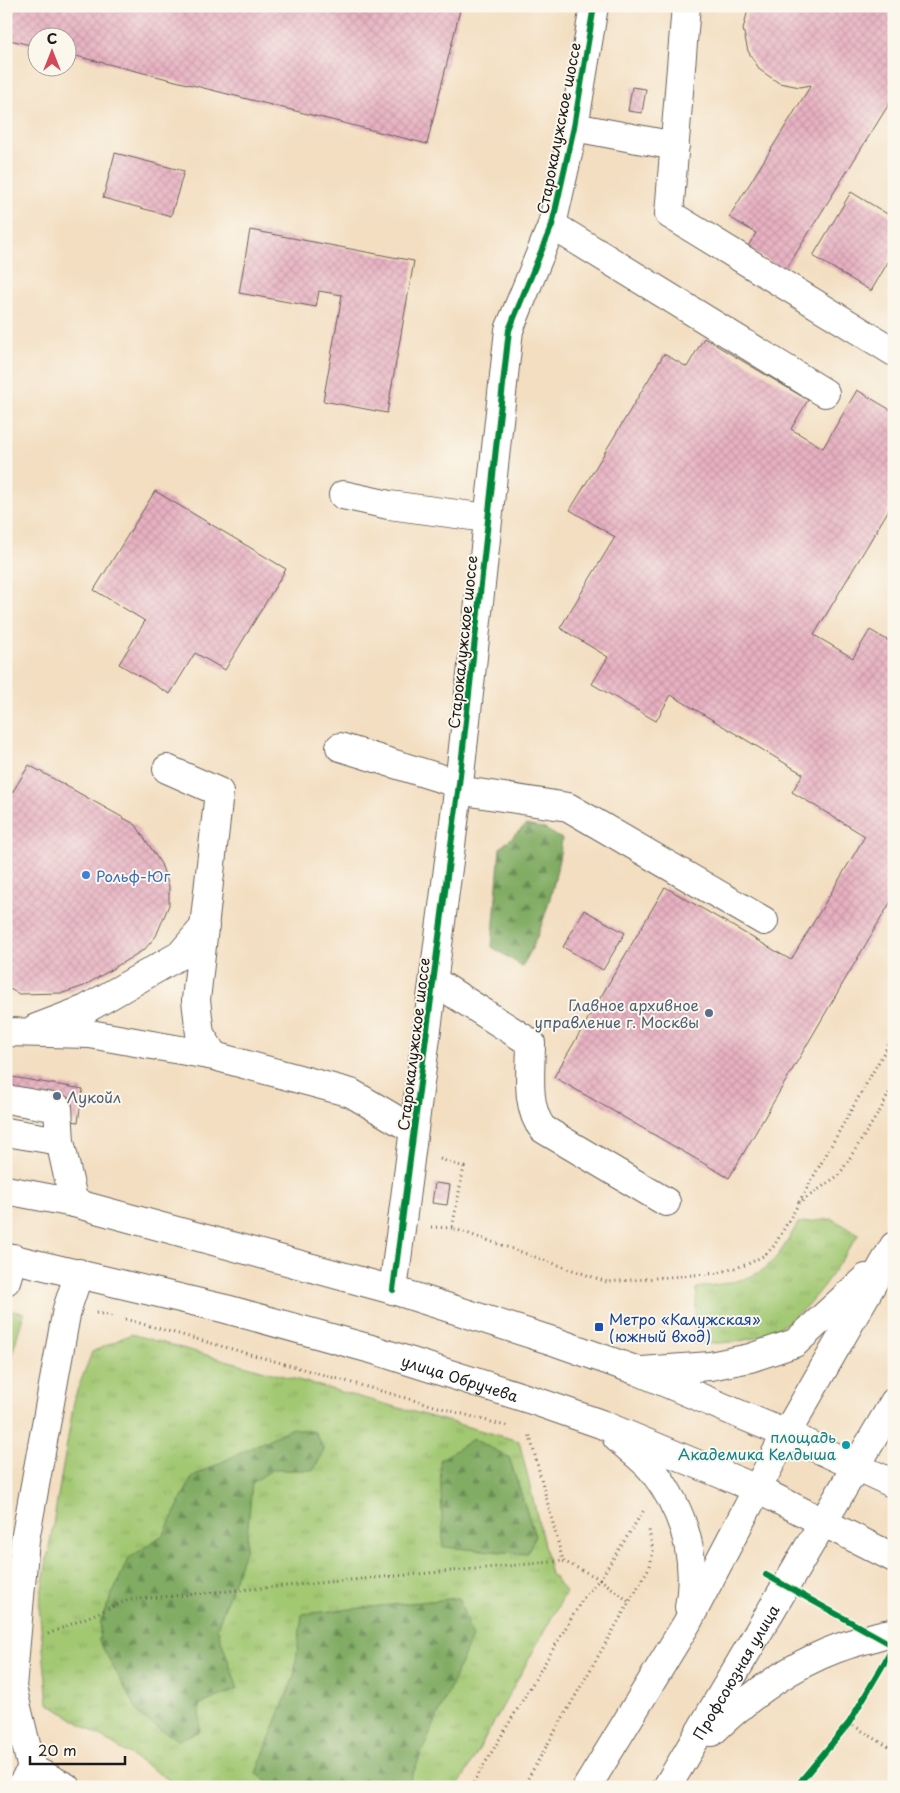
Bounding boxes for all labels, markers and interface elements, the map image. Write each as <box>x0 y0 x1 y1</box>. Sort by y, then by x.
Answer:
north arrow <box>28 28 78 78</box>
text: С <box>47 28 57 49</box>
street label: Старокалужское шоссе <box>530 40 586 216</box>
street label: Старокалужское шоссе <box>441 554 483 730</box>
place label: Рольф-Юг <box>96 864 171 887</box>
marker: Рольф-Юг <box>80 869 92 881</box>
street label: Старокалужское шоссе <box>391 956 435 1132</box>
place label: Главное архивное управление г. Москвы <box>534 993 699 1033</box>
marker: Главное архивное управление г. Москвы <box>703 1007 715 1019</box>
place label: Лукойл <box>67 1085 121 1108</box>
marker: Лукойл <box>51 1090 63 1102</box>
place label: Метро «Калужская» (южный вход) <box>609 1307 761 1347</box>
marker: Метро «Калужская» (южный вход) <box>593 1321 605 1333</box>
street label: улица Обручева <box>399 1348 522 1407</box>
place label: площадь Академика Келдыша <box>678 1425 837 1465</box>
marker: площадь Академика Келдыша <box>840 1439 852 1451</box>
street label: Профсоюзная улица <box>686 1599 784 1743</box>
scale bar <box>30 1733 125 1765</box>
text: 20 m <box>38 1738 77 1761</box>

